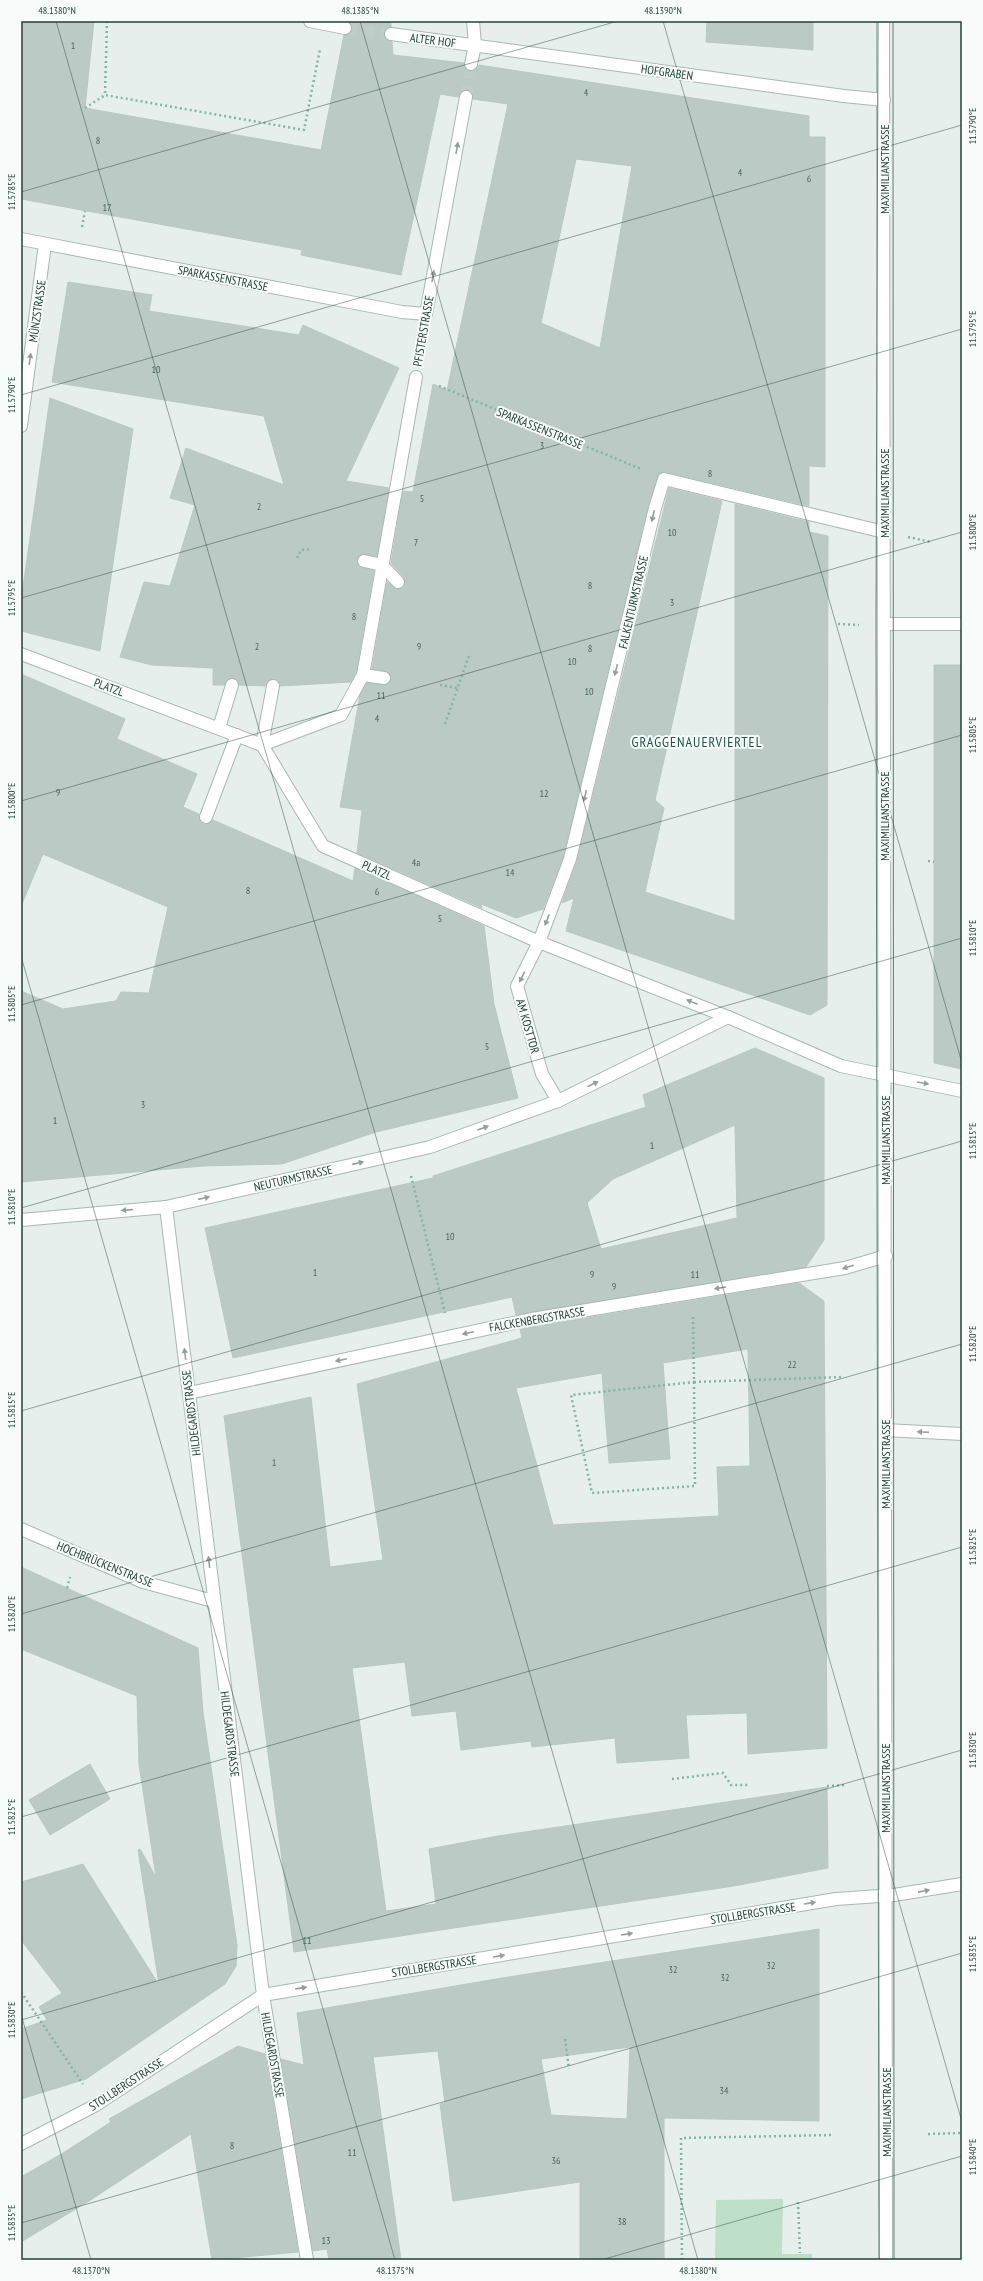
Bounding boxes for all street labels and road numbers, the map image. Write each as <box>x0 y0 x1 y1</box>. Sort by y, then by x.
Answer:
street label: ALTER HOF <box>409 30 457 50</box>
street label: HOFGRABEN <box>640 61 694 83</box>
street label: MAXIMILIANSTRASSE <box>877 124 892 214</box>
street label: SPARKASSENSTRASSE <box>177 262 269 294</box>
street label: MÜNZSTRASSE <box>25 279 49 343</box>
street label: PFISTERSTRASSE <box>409 294 437 368</box>
street label: SPARKASSENSTRASSE <box>495 404 585 452</box>
street label: MAXIMILIANSTRASSE <box>877 448 892 538</box>
street label: FALKENTURMSTRASSE <box>615 554 651 650</box>
street label: PLATZL <box>92 675 126 699</box>
street label: MAXIMILIANSTRASSE <box>877 771 892 861</box>
street label: PLATZL <box>360 857 394 883</box>
street label: AM KOSTTOR <box>513 997 543 1055</box>
street label: MAXIMILIANSTRASSE <box>878 1095 893 1185</box>
street label: NEUTURMSTRASSE <box>252 1162 334 1194</box>
street label: FALCKENBERGSTRASSE <box>488 1303 586 1335</box>
street label: HILDEGARDSTRASSE <box>178 1369 204 1457</box>
street label: MAXIMILIANSTRASSE <box>878 1419 893 1509</box>
street label: HOCHBRÜCKENSTRASSE <box>55 1538 155 1590</box>
street label: HILDEGARDSTRASSE <box>217 1690 243 1778</box>
street label: MAXIMILIANSTRASSE <box>878 1743 893 1833</box>
street label: STOLLBERGSTRASSE <box>709 1899 797 1927</box>
street label: STOLLBERGSTRASSE <box>390 1952 478 1980</box>
street label: HILDEGARDSTRASSE <box>258 2011 288 2099</box>
street label: STOLLBERGSTRASSE <box>86 2054 166 2114</box>
street label: MAXIMILIANSTRASSE <box>879 2067 894 2157</box>

